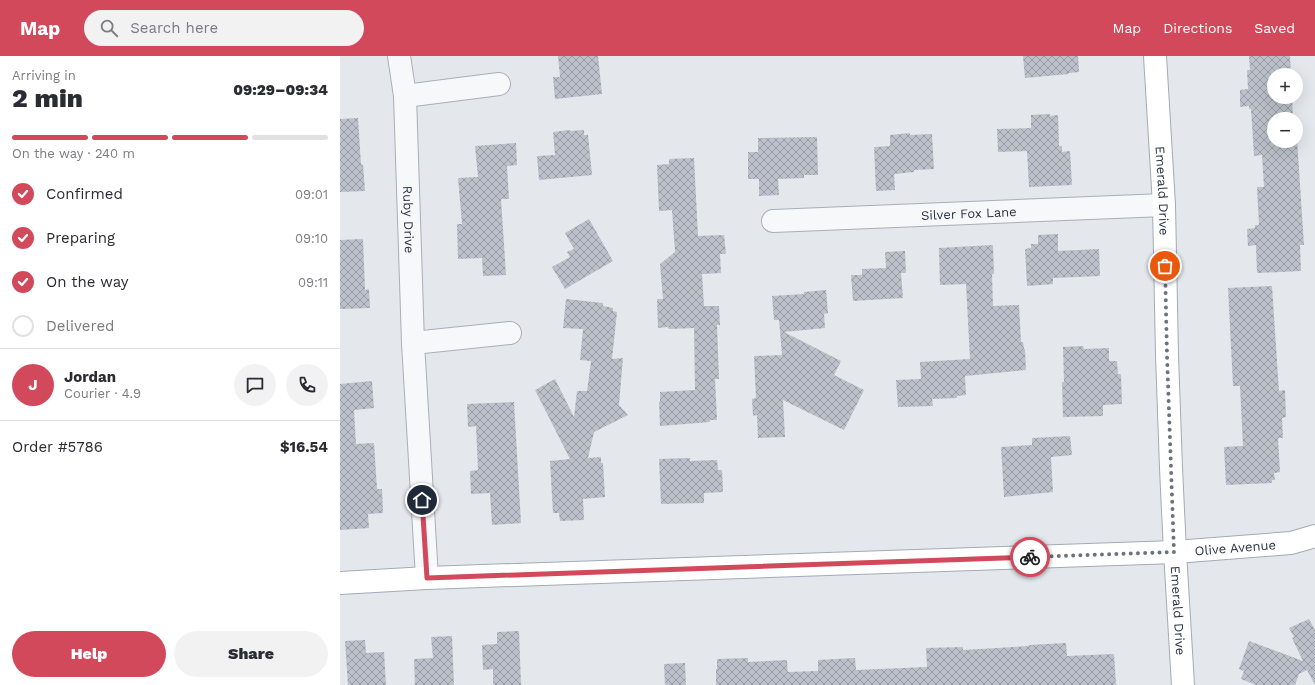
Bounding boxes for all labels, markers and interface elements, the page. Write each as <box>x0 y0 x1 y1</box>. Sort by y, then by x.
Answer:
search box <box>84 10 364 46</box>
text: Map <box>20 17 60 40</box>
icon: search <box>98 17 120 39</box>
text: Search here <box>130 19 218 37</box>
text: Map <box>1113 20 1141 36</box>
text: Directions <box>1163 20 1232 36</box>
text: Saved <box>1254 20 1295 36</box>
text: Arriving in <box>12 68 76 83</box>
map controls <box>1267 68 1303 148</box>
button: + <box>1267 68 1303 104</box>
text: 09:29–09:34 <box>233 81 328 99</box>
text: 2 min <box>12 83 83 113</box>
button: − <box>1267 112 1303 148</box>
text: On the way · 240 m <box>12 146 135 161</box>
street label: Emerald Drive <box>1153 146 1172 236</box>
icon: check <box>12 183 34 205</box>
text: Confirmed <box>46 185 123 203</box>
street label: Ruby Drive <box>400 185 418 254</box>
text: 09:01 <box>295 187 328 202</box>
street label: Silver Fox Lane <box>921 204 1017 222</box>
icon: check <box>12 227 34 249</box>
text: Preparing <box>46 229 115 247</box>
text: 09:10 <box>295 231 328 246</box>
pin <box>1148 249 1182 283</box>
icon: bag <box>1154 255 1176 277</box>
icon: check <box>12 271 34 293</box>
text: On the way <box>46 273 128 291</box>
text: 09:11 <box>298 275 328 290</box>
text: Delivered <box>46 317 114 335</box>
button: chat <box>234 364 276 406</box>
button: phone <box>286 364 328 406</box>
text: Jordan <box>64 368 116 386</box>
text: J <box>28 376 38 394</box>
text: Courier · 4.9 <box>64 386 141 401</box>
text: Order #5786 <box>12 438 103 456</box>
text: $16.54 <box>280 438 328 456</box>
pin <box>405 483 439 517</box>
icon: home <box>411 489 433 511</box>
courier <box>1010 537 1050 577</box>
street label: Olive Avenue <box>1194 537 1276 558</box>
icon: bike <box>1019 546 1041 568</box>
street label: Emerald Drive <box>1168 565 1189 656</box>
button: Help <box>12 631 166 677</box>
button: Share <box>174 631 328 677</box>

